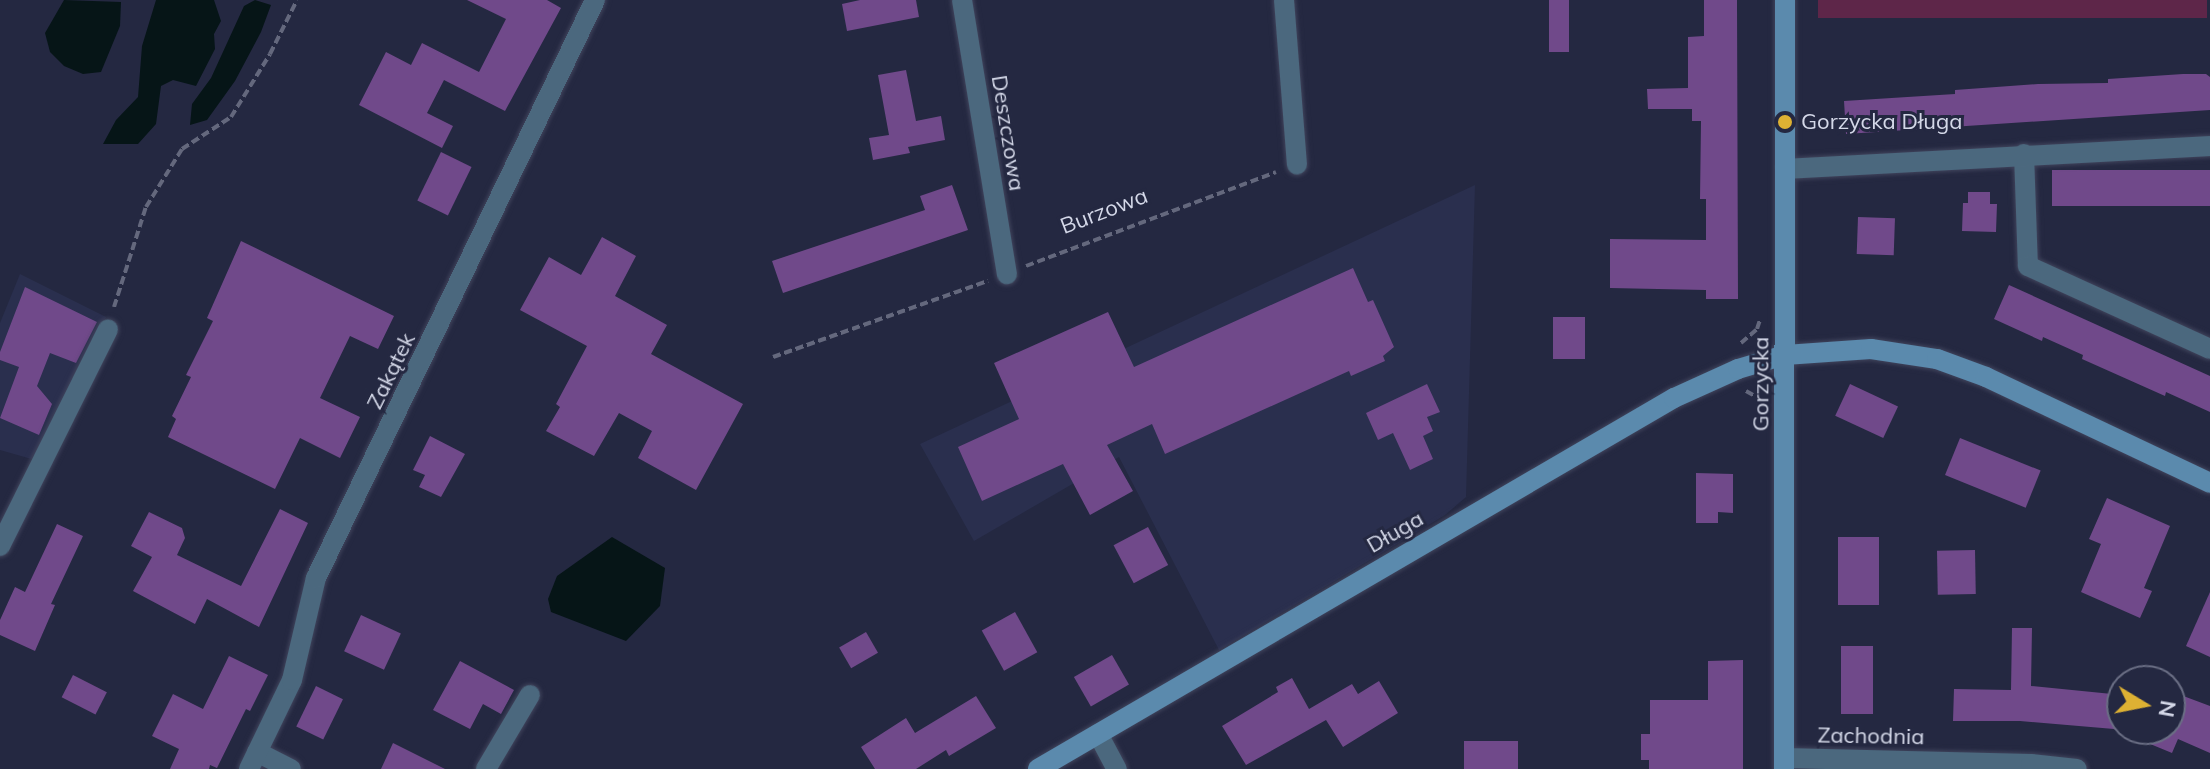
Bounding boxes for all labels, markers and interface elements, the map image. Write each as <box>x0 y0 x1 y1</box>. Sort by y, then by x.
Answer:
street label: Deszczowa <box>986 73 1030 193</box>
place label: Gorzycka Długa <box>1801 109 1962 135</box>
marker: Gorzycka Długa <box>1776 113 1794 131</box>
street label: Burzowa <box>1057 182 1151 240</box>
street label: Zakątek <box>361 329 421 413</box>
street label: Gorzycka <box>1748 337 1774 431</box>
street label: Długa <box>1362 505 1428 559</box>
north arrow <box>2106 665 2186 745</box>
text: N <box>2152 698 2183 719</box>
street label: Zachodnia <box>1817 722 1925 750</box>

